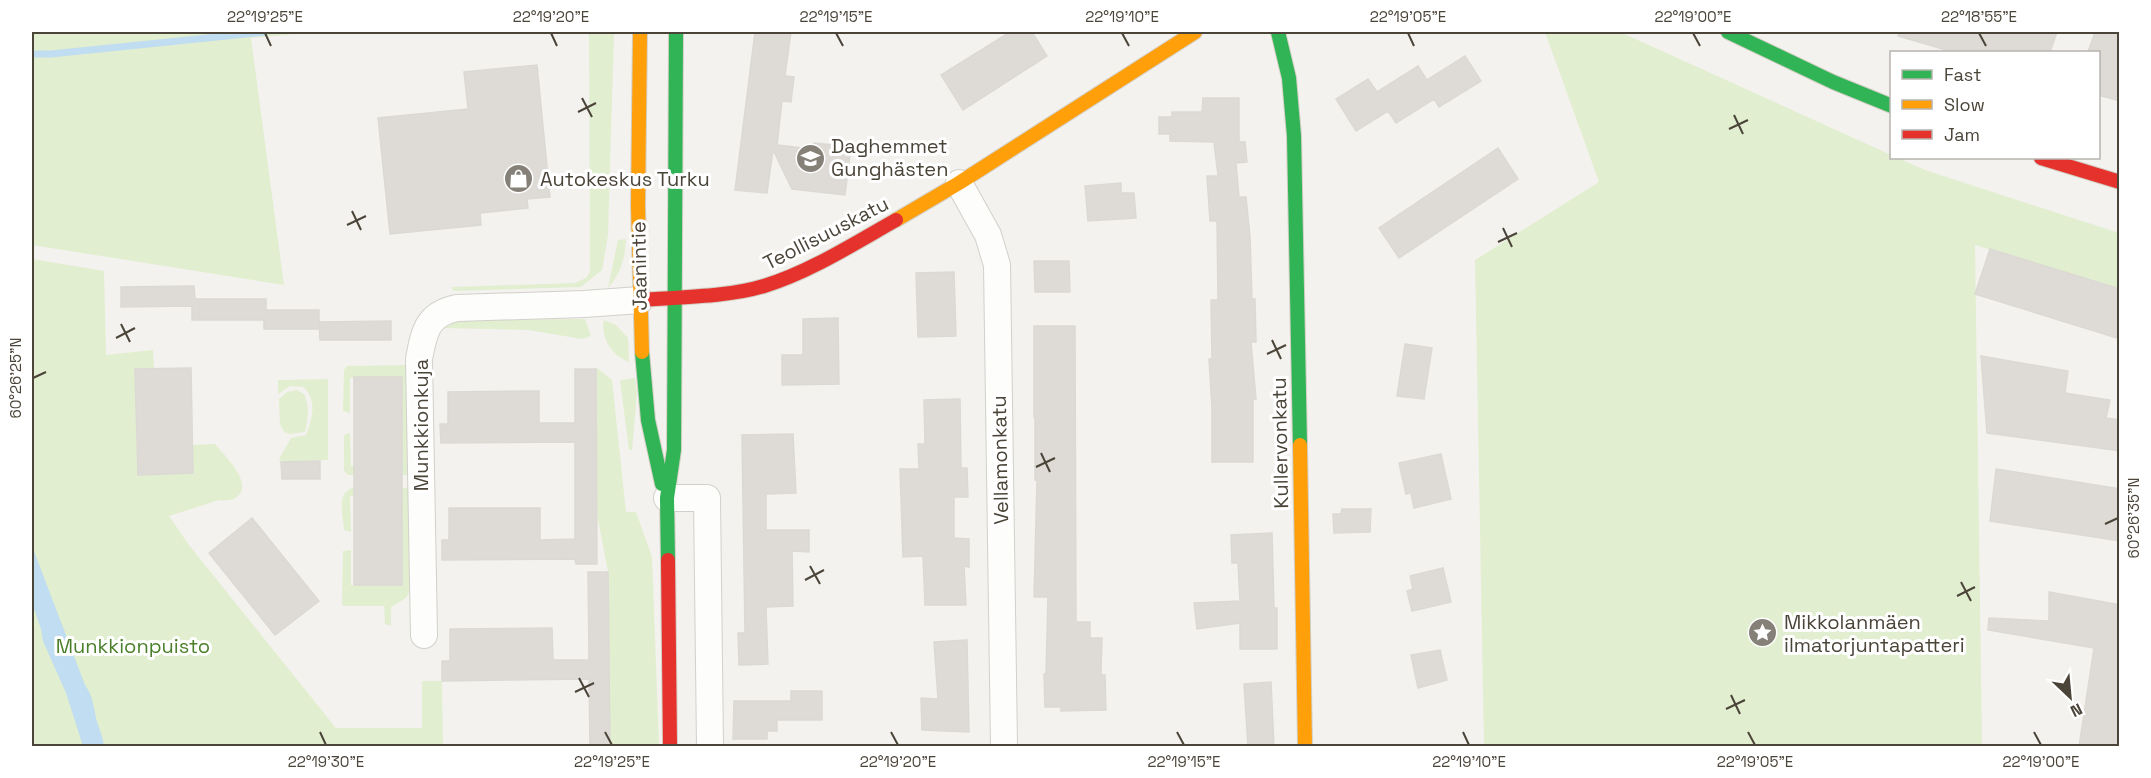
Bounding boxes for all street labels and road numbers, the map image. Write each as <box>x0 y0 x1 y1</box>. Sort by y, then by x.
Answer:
street label: Teollisuuskatu <box>759 190 893 276</box>
street label: Jaanintie <box>625 221 653 311</box>
street label: Munkkionkuja <box>408 359 434 491</box>
street label: Kullervonkatu <box>1266 377 1294 509</box>
street label: Vellamonkatu <box>986 395 1014 525</box>

